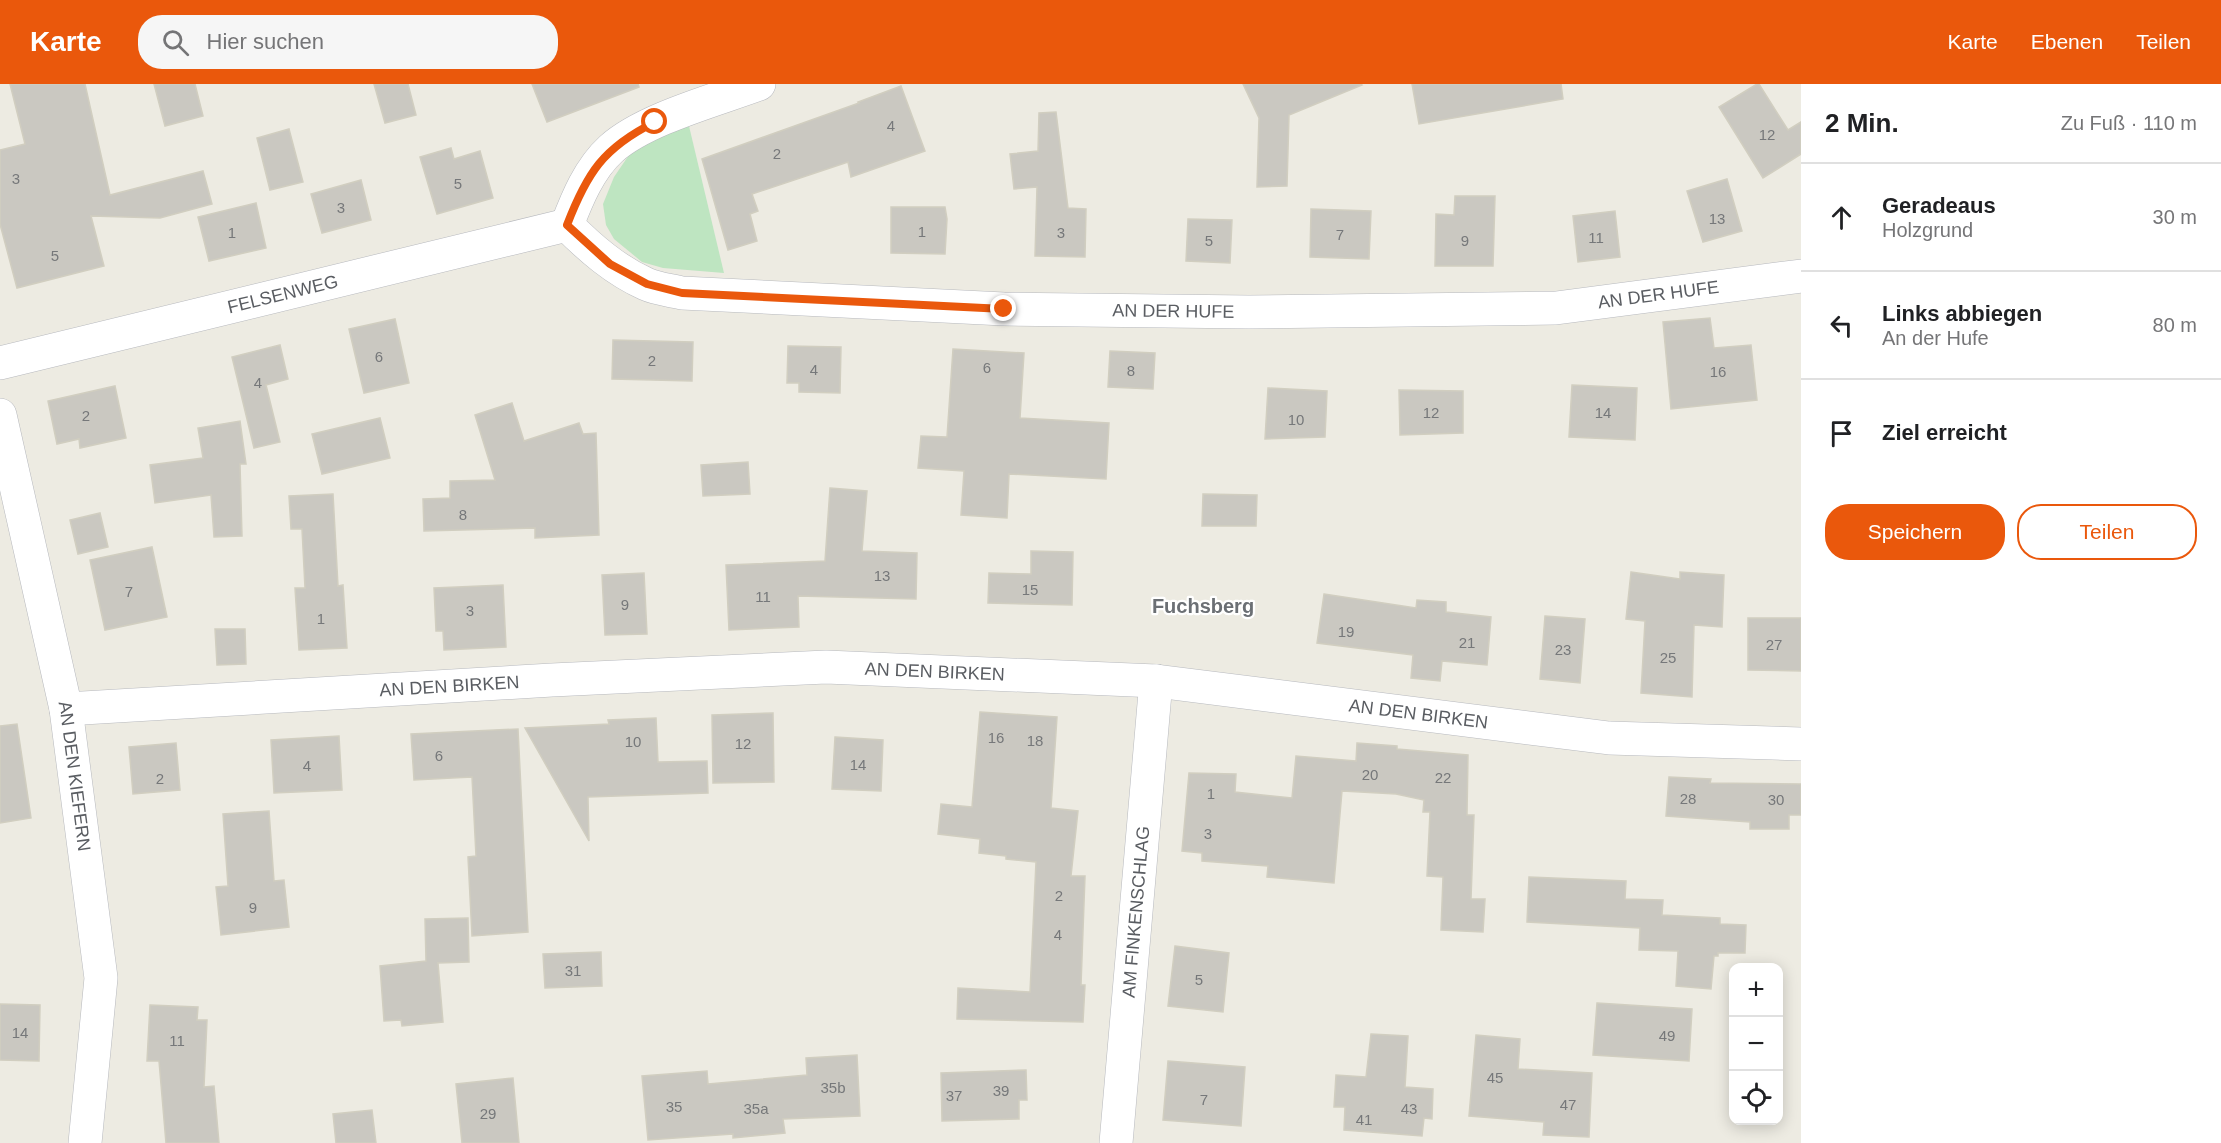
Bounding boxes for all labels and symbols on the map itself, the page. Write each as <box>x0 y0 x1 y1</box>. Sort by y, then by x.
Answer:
route start <box>641 108 667 134</box>
house number: 4 <box>887 117 895 134</box>
house number: 12 <box>1759 126 1775 143</box>
house number: 2 <box>773 145 781 162</box>
house number: 3 <box>12 170 20 187</box>
house number: 5 <box>454 175 462 192</box>
house number: 3 <box>337 199 345 216</box>
house number: 13 <box>1709 210 1725 227</box>
house number: 1 <box>918 223 926 240</box>
house number: 1 <box>228 224 236 241</box>
house number: 3 <box>1057 224 1065 241</box>
house number: 7 <box>1336 226 1344 243</box>
house number: 11 <box>1588 229 1604 246</box>
house number: 5 <box>1205 232 1213 249</box>
house number: 9 <box>1461 232 1469 249</box>
house number: 5 <box>51 247 59 264</box>
street label: FELSENWEG <box>225 271 340 317</box>
street label: AN DER HUFE <box>1597 277 1720 312</box>
route end <box>990 295 1016 321</box>
street label: AN DER HUFE <box>1112 300 1234 322</box>
house number: 6 <box>375 348 383 365</box>
house number: 2 <box>648 352 656 369</box>
house number: 6 <box>983 359 991 376</box>
house number: 4 <box>810 361 818 378</box>
house number: 8 <box>1127 362 1135 379</box>
house number: 16 <box>1710 363 1726 380</box>
house number: 4 <box>254 374 262 391</box>
house number: 12 <box>1423 404 1439 421</box>
house number: 14 <box>1595 404 1611 421</box>
house number: 2 <box>82 407 90 424</box>
house number: 10 <box>1288 411 1304 428</box>
house number: 8 <box>459 506 467 523</box>
house number: 13 <box>874 567 890 584</box>
house number: 15 <box>1022 581 1038 598</box>
house number: 7 <box>125 583 133 600</box>
house number: 11 <box>755 588 771 605</box>
district label: Fuchsberg <box>1152 595 1254 617</box>
house number: 9 <box>621 596 629 613</box>
house number: 3 <box>466 602 474 619</box>
house number: 1 <box>317 610 325 627</box>
house number: 19 <box>1338 623 1354 640</box>
house number: 21 <box>1459 634 1475 651</box>
house number: 27 <box>1766 636 1782 653</box>
house number: 23 <box>1555 641 1571 658</box>
house number: 25 <box>1660 649 1676 666</box>
street label: AN DEN BIRKEN <box>864 659 1005 685</box>
street label: AN DEN BIRKEN <box>379 672 520 700</box>
street label: AN DEN BIRKEN <box>1348 695 1489 733</box>
street label: AN DEN KIEFERN <box>55 699 94 852</box>
house number: 16 <box>988 729 1004 746</box>
house number: 18 <box>1027 732 1043 749</box>
house number: 10 <box>625 733 641 750</box>
house number: 12 <box>735 735 751 752</box>
house number: 6 <box>435 747 443 764</box>
house number: 14 <box>850 756 866 773</box>
house number: 4 <box>303 757 311 774</box>
house number: 20 <box>1362 766 1378 783</box>
house number: 22 <box>1435 769 1451 786</box>
house number: 2 <box>156 770 164 787</box>
house number: 1 <box>1207 785 1215 802</box>
house number: 28 <box>1680 790 1696 807</box>
house number: 30 <box>1768 791 1784 808</box>
street label: AM FINKENSCHLAG <box>1119 825 1153 998</box>
house number: 3 <box>1204 825 1212 842</box>
house number: 2 <box>1055 887 1063 904</box>
house number: 9 <box>249 899 257 916</box>
house number: 4 <box>1054 926 1062 943</box>
house number: 31 <box>565 962 581 979</box>
house number: 5 <box>1195 971 1203 988</box>
house number: 14 <box>12 1024 28 1041</box>
house number: 49 <box>1659 1027 1675 1044</box>
house number: 11 <box>169 1032 185 1049</box>
house number: 45 <box>1487 1069 1503 1086</box>
house number: 35b <box>820 1079 846 1096</box>
house number: 39 <box>993 1082 1009 1099</box>
house number: 37 <box>946 1087 962 1104</box>
house number: 7 <box>1200 1091 1208 1108</box>
house number: 47 <box>1560 1096 1576 1113</box>
house number: 35 <box>666 1098 682 1115</box>
house number: 35a <box>743 1100 769 1117</box>
house number: 43 <box>1401 1100 1417 1117</box>
house number: 29 <box>480 1105 496 1122</box>
house number: 41 <box>1356 1111 1372 1128</box>

